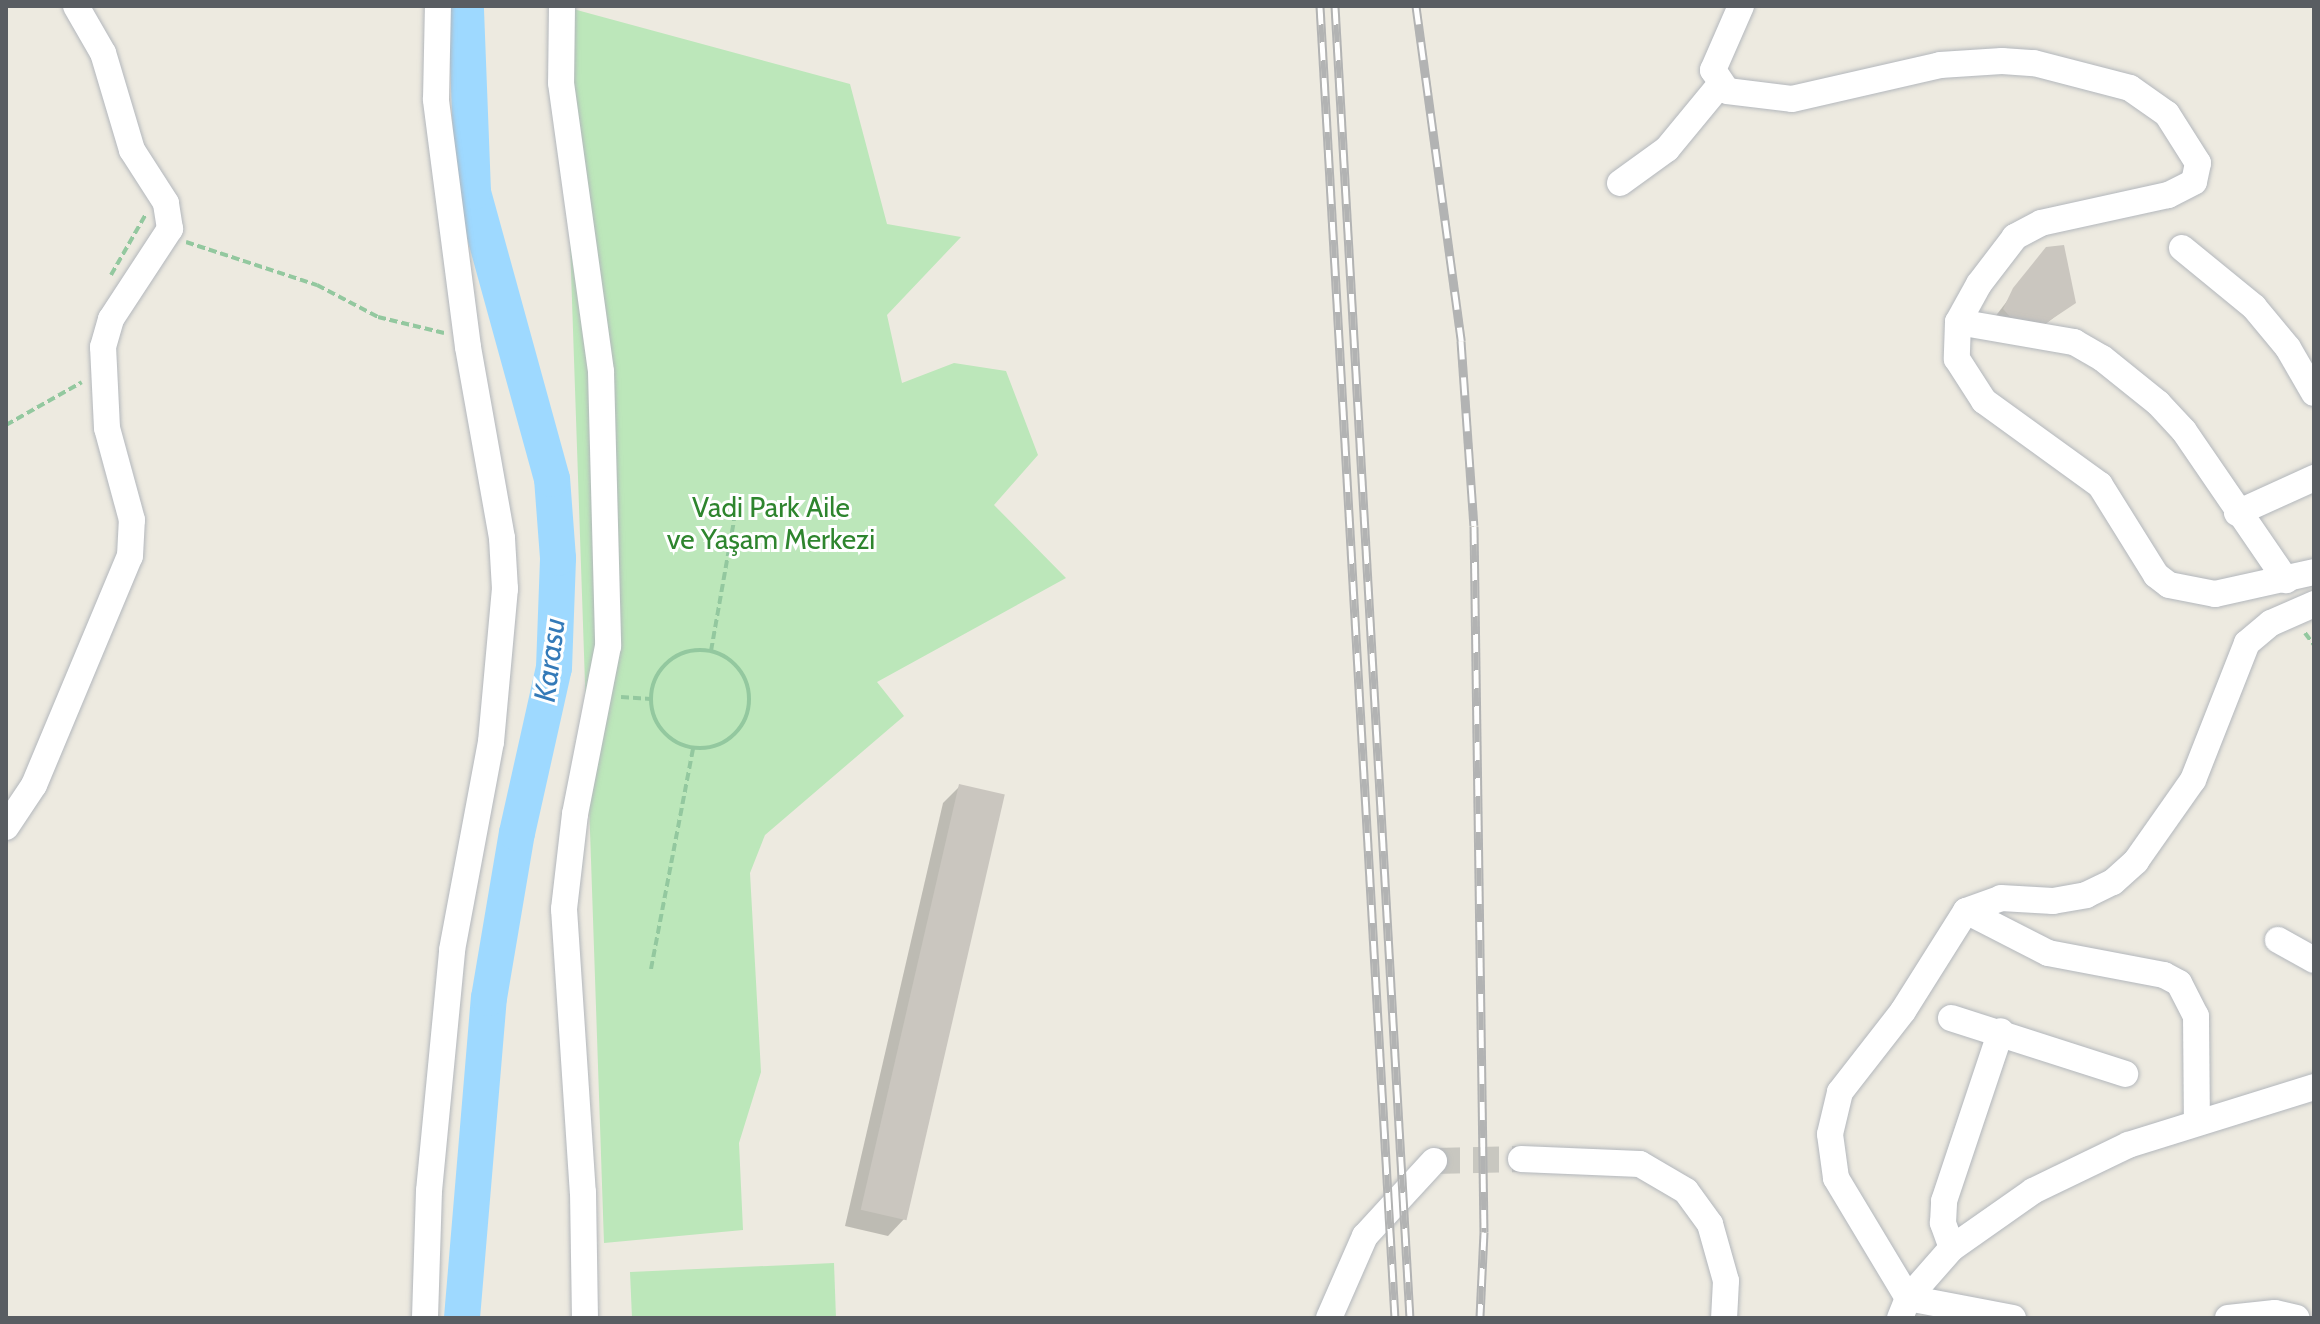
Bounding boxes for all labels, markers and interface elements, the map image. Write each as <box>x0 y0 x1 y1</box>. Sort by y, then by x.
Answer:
park label: Vadi Park Aile ve Yaşam Merkezi <box>667 490 875 556</box>
water label: Karasu <box>527 616 573 704</box>

